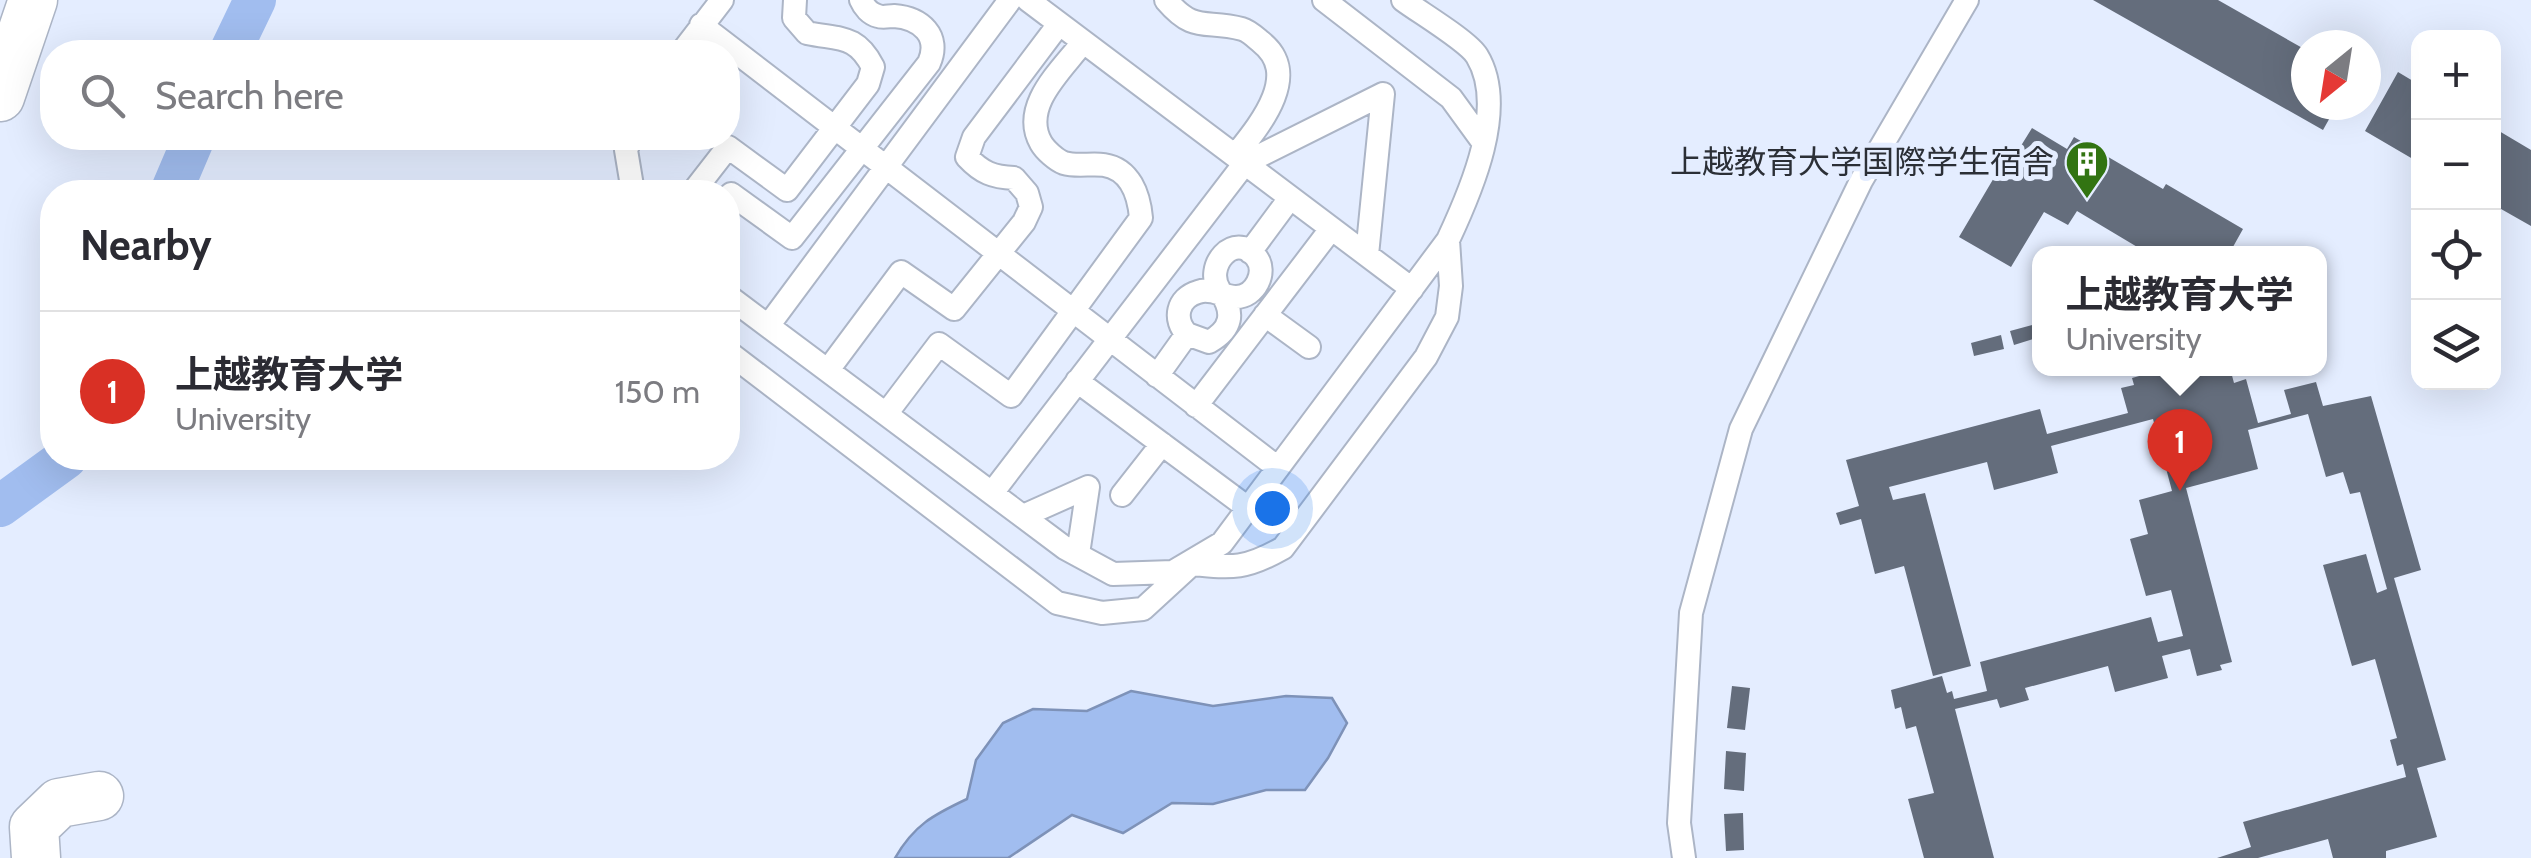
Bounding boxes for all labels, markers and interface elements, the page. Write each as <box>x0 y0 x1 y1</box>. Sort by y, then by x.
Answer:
north arrow <box>2291 30 2381 120</box>
map controls <box>2411 30 2501 390</box>
button: + <box>2411 30 2501 120</box>
search box <box>40 40 740 150</box>
icon: search <box>75 68 130 123</box>
text: Search here <box>155 72 344 119</box>
button: − <box>2411 120 2501 210</box>
building icon: 上越教育大学国際学生宿舎 <box>2064 139 2110 200</box>
place label: 上越教育大学国際学生宿舎 <box>1670 142 2054 181</box>
button: locate <box>2411 210 2501 300</box>
text: Nearby <box>80 219 212 271</box>
popup <box>2032 246 2327 376</box>
text: 上越教育大学 <box>2065 271 2294 318</box>
button: layers <box>2411 300 2501 390</box>
text: University <box>2065 319 2202 358</box>
text: 上越教育大学 <box>175 351 403 398</box>
text: 1 <box>107 372 118 411</box>
text: 150 m <box>615 372 700 411</box>
text: University <box>175 399 311 438</box>
pin: 1 <box>2148 408 2212 491</box>
your location <box>1247 483 1298 534</box>

